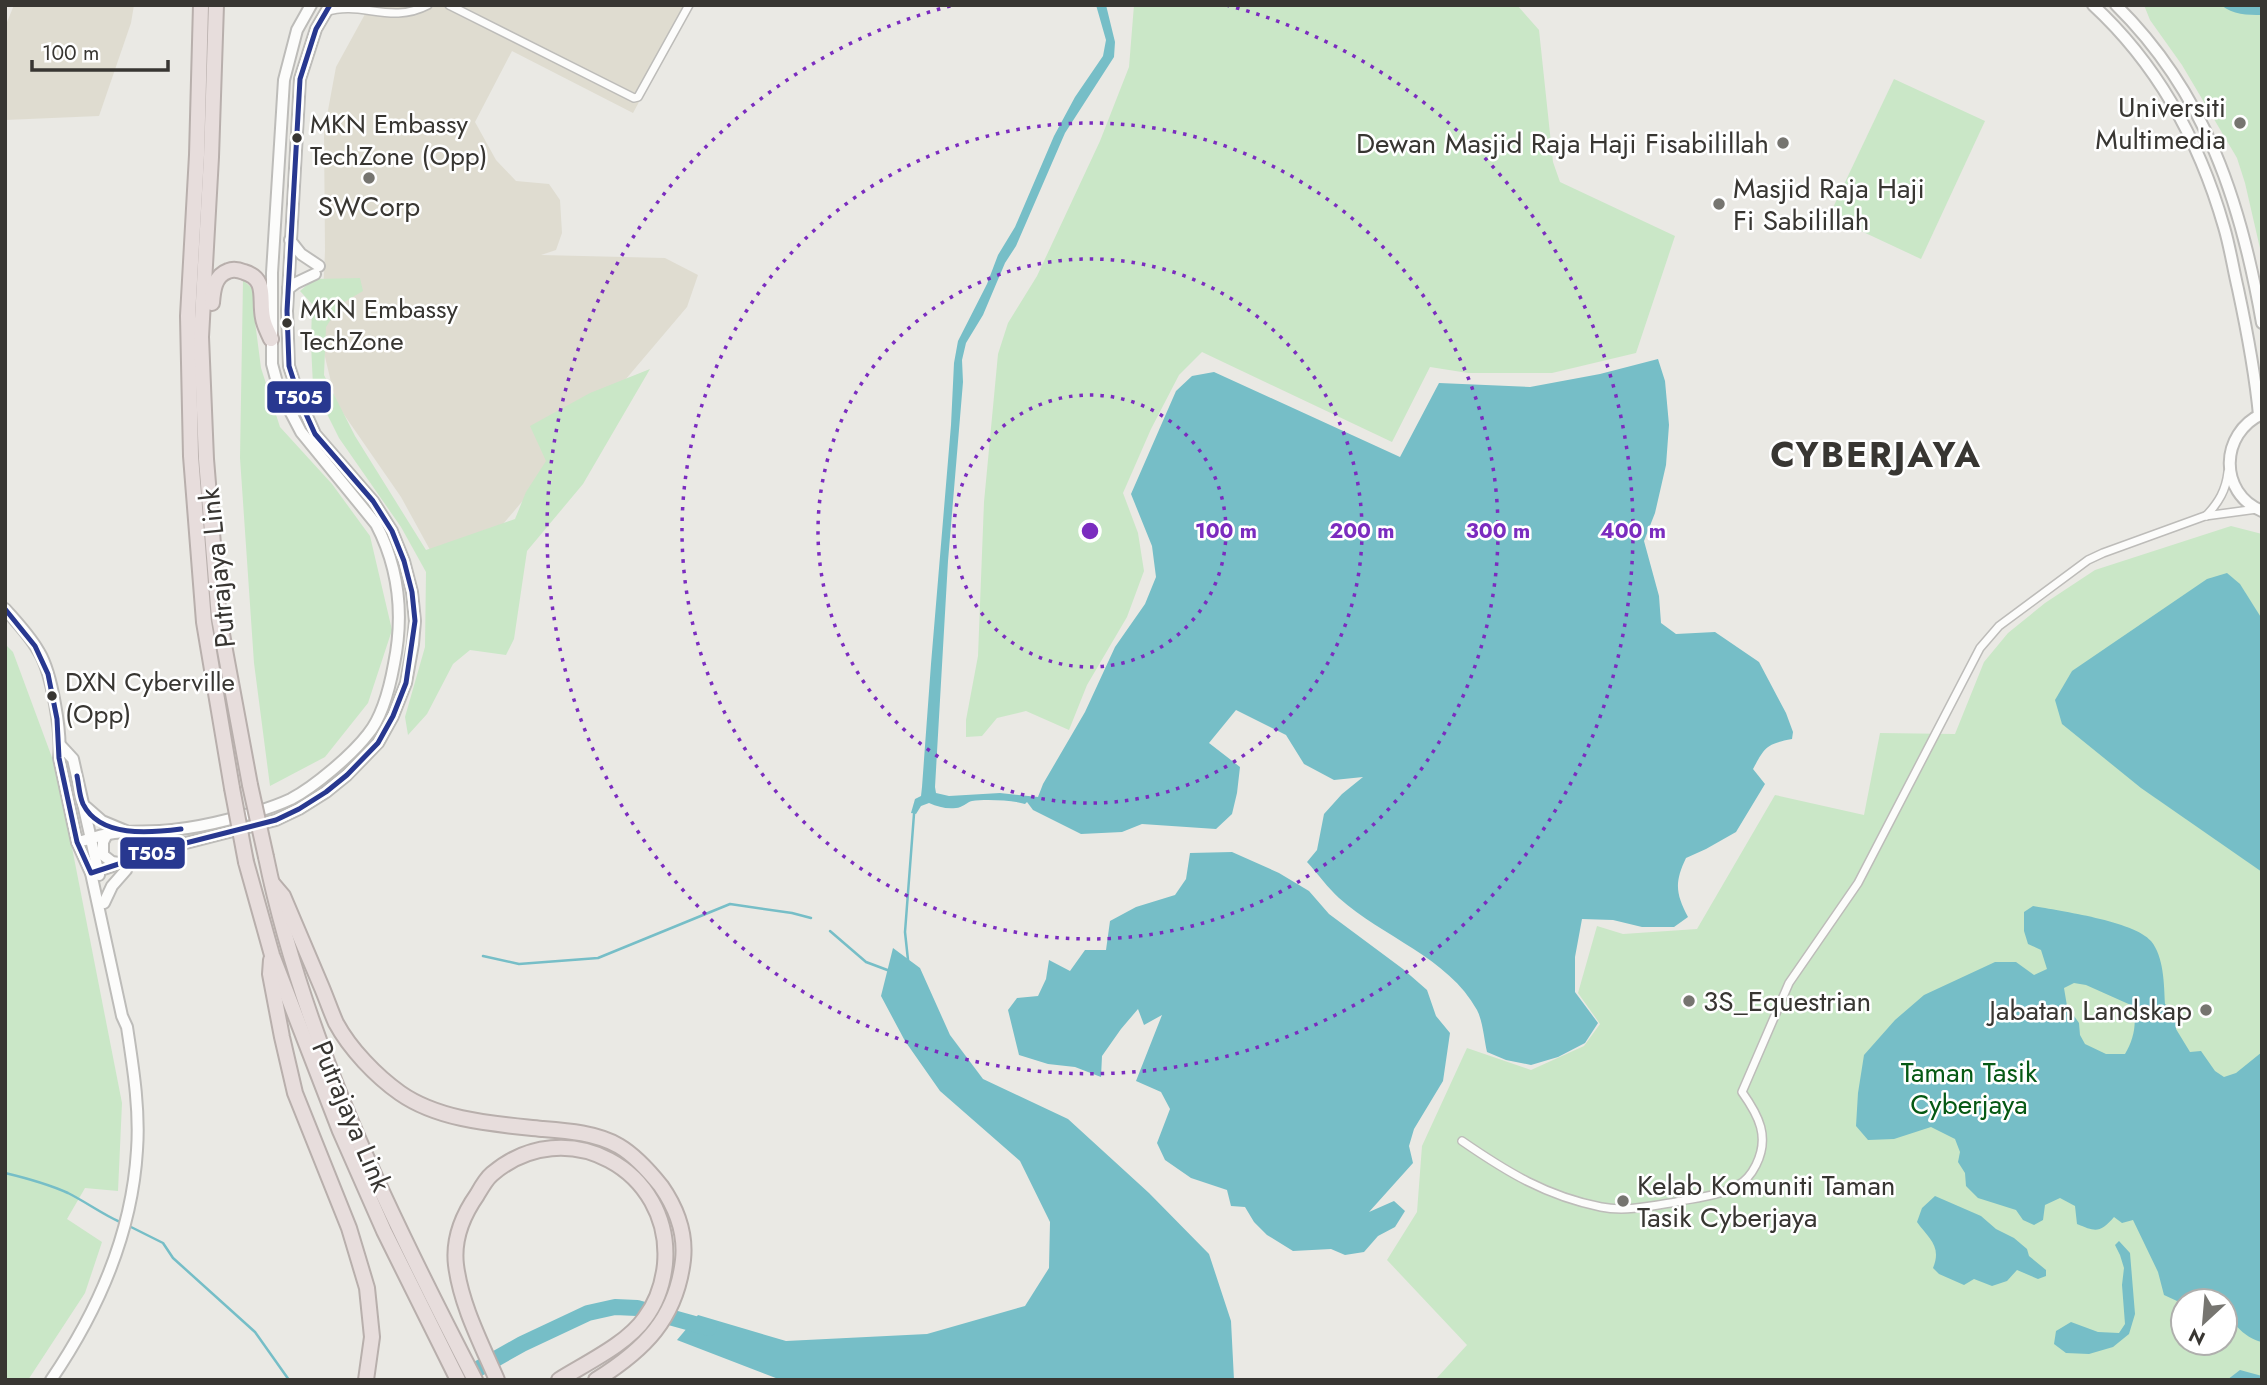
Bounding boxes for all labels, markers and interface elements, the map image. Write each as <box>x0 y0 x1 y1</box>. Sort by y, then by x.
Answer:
scale bar <box>32 28 168 72</box>
text: 100 m <box>42 38 99 68</box>
place label: Universiti Multimedia <box>2095 87 2226 160</box>
place label: MKN Embassy TechZone (Opp) <box>310 105 488 175</box>
marker: Universiti Multimedia <box>2232 115 2248 131</box>
place label: Dewan Masjid Raja Haji Fisabilillah <box>1356 123 1769 164</box>
marker: MKN Embassy TechZone (Opp) <box>290 131 304 145</box>
marker: Dewan Masjid Raja Haji Fisabilillah <box>1775 135 1791 151</box>
place label: Masjid Raja Haji Fi Sabilillah <box>1733 168 1925 241</box>
marker: SWCorp <box>361 170 377 186</box>
place label: SWCorp <box>318 186 420 227</box>
marker: Masjid Raja Haji Fi Sabilillah <box>1711 196 1727 212</box>
place label: MKN Embassy TechZone <box>300 290 458 360</box>
marker: MKN Embassy TechZone <box>280 316 294 330</box>
line badge: T505 <box>266 380 332 414</box>
text: T505 <box>275 384 323 411</box>
district label: CYBERJAYA <box>1770 430 1982 480</box>
street label: Putrajaya Link <box>189 485 246 650</box>
text: 100 m <box>1195 516 1257 546</box>
text: 200 m <box>1329 516 1395 546</box>
text: 300 m <box>1466 516 1530 546</box>
text: 400 m <box>1600 516 1666 546</box>
centre of rings <box>1078 519 1102 543</box>
place label: DXN Cyberville (Opp) <box>65 663 235 733</box>
marker: DXN Cyberville (Opp) <box>45 689 59 703</box>
line badge: T505 <box>119 836 186 870</box>
text: T505 <box>128 840 176 867</box>
place label: 3S_Equestrian <box>1703 981 1871 1022</box>
place label: Jabatan Landskap <box>1985 990 2192 1031</box>
marker: 3S_Equestrian <box>1681 993 1697 1009</box>
marker: Jabatan Landskap <box>2198 1002 2214 1018</box>
street label: Putrajaya Link <box>301 1034 402 1199</box>
park label: Taman Tasik Cyberjaya <box>1901 1052 2038 1125</box>
place label: Kelab Komuniti Taman Tasik Cyberjaya <box>1637 1165 1896 1238</box>
marker: Kelab Komuniti Taman Tasik Cyberjaya <box>1615 1193 1631 1209</box>
north arrow <box>2169 1287 2239 1357</box>
text: N <box>2184 1321 2209 1352</box>

